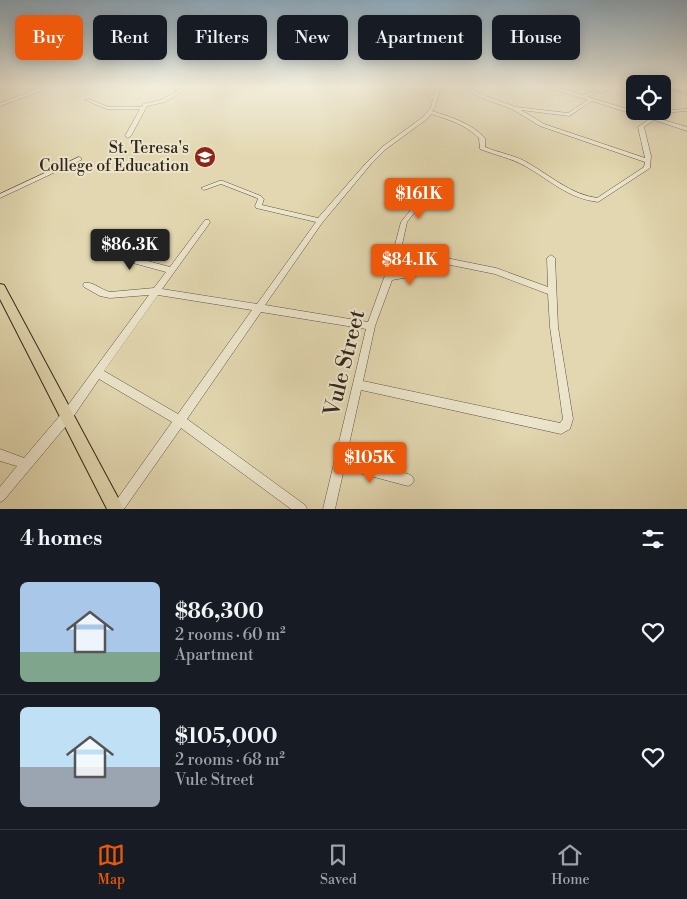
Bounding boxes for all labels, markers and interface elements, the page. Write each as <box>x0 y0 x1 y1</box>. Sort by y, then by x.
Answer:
chip: Buy <box>15 15 83 60</box>
chip: Rent <box>93 15 167 60</box>
chip: Filters <box>177 15 267 60</box>
chip: New <box>277 15 348 60</box>
chip: Apartment <box>358 15 482 60</box>
chip: House <box>492 15 580 60</box>
map controls <box>626 75 671 120</box>
button: locate <box>626 75 671 120</box>
place label: St. Teresa's College of Education <box>39 138 189 176</box>
school or university icon: St. Teresa's College of Education <box>193 145 217 169</box>
pin: $161K <box>384 178 454 220</box>
text: $161K <box>396 184 442 204</box>
pin: $86.3K <box>89 228 171 271</box>
text: $86.3K <box>102 235 158 255</box>
pin: $84.1K <box>369 244 451 286</box>
text: $84.1K <box>382 250 438 270</box>
street label: Vule Street <box>318 307 371 420</box>
pin: $105K <box>335 442 405 484</box>
text: $105K <box>344 448 396 468</box>
icon: filters <box>639 525 667 553</box>
text: 4 homes <box>20 526 102 552</box>
text: $86,300 <box>175 599 264 625</box>
icon: home <box>60 602 120 662</box>
icon: heart <box>639 618 667 646</box>
text: 2 rooms · 60 m² <box>175 625 286 645</box>
text: Apartment <box>175 645 254 665</box>
text: $105,000 <box>175 724 277 750</box>
icon: home <box>60 727 120 787</box>
icon: heart <box>639 743 667 771</box>
text: 2 rooms · 68 m² <box>175 750 285 770</box>
text: Vule Street <box>175 770 254 790</box>
tab: Map <box>97 841 125 889</box>
tab: Saved <box>320 841 357 889</box>
tab: Home <box>551 841 590 889</box>

